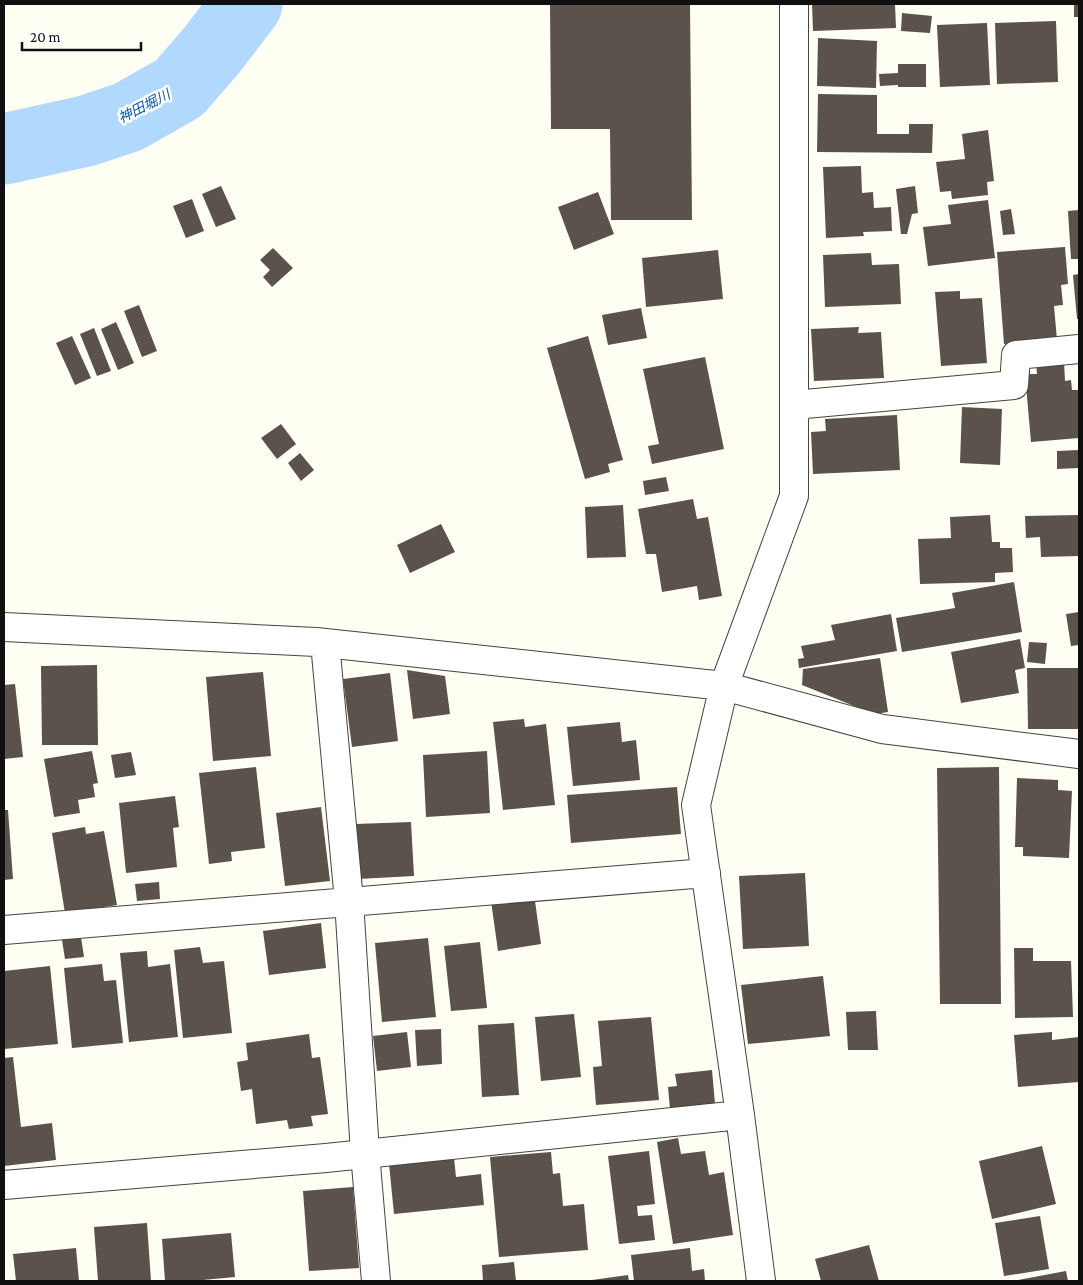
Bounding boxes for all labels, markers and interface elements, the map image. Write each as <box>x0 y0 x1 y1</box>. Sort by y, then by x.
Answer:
scale bar <box>22 20 141 52</box>
text: 20 m <box>30 29 61 45</box>
water label: 神田堀川 <box>115 85 174 126</box>

